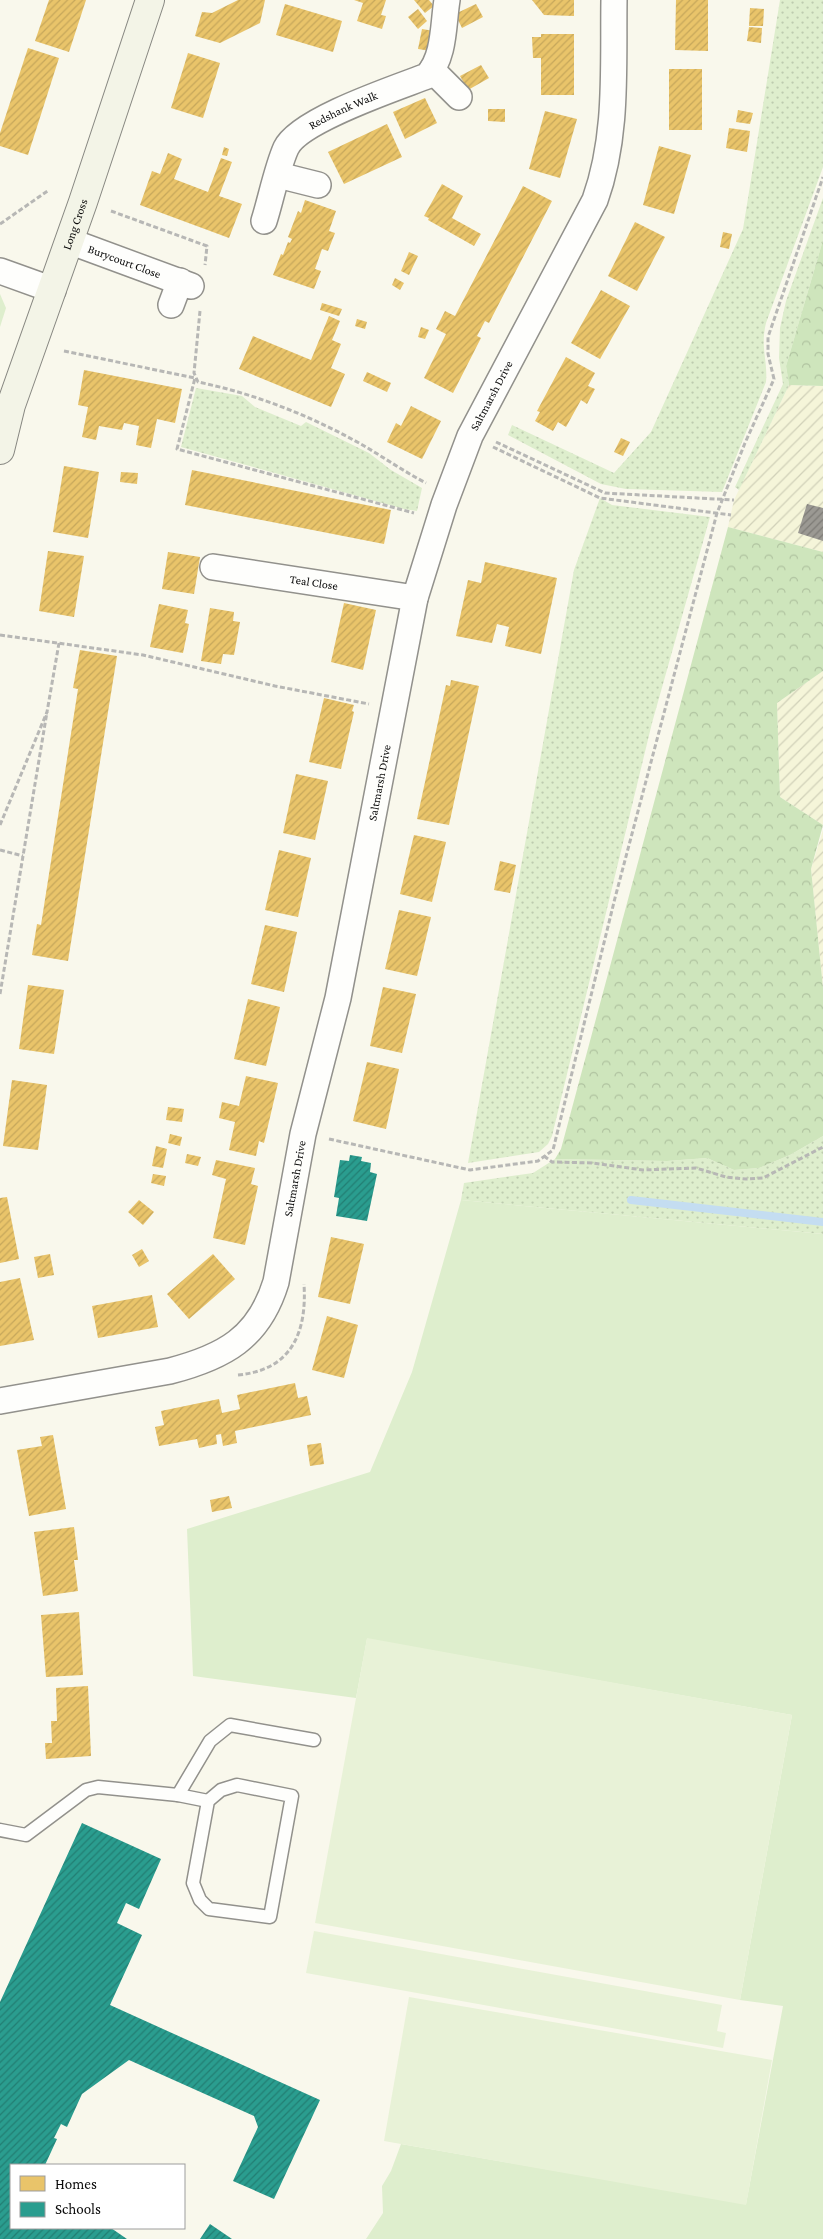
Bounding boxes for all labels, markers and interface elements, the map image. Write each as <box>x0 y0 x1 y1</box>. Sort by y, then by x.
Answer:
street label: Redshank Walk <box>306 88 380 132</box>
street label: Long Cross <box>60 197 91 252</box>
street label: Burycourt Close <box>86 242 163 281</box>
street label: Saltmarsh Drive <box>467 358 516 433</box>
street label: Teal Close <box>289 572 339 593</box>
street label: Saltmarsh Drive <box>365 743 394 822</box>
street label: Saltmarsh Drive <box>281 1139 309 1218</box>
legend <box>10 2164 185 2229</box>
text: Homes <box>55 2176 97 2192</box>
text: Schools <box>55 2201 101 2217</box>

